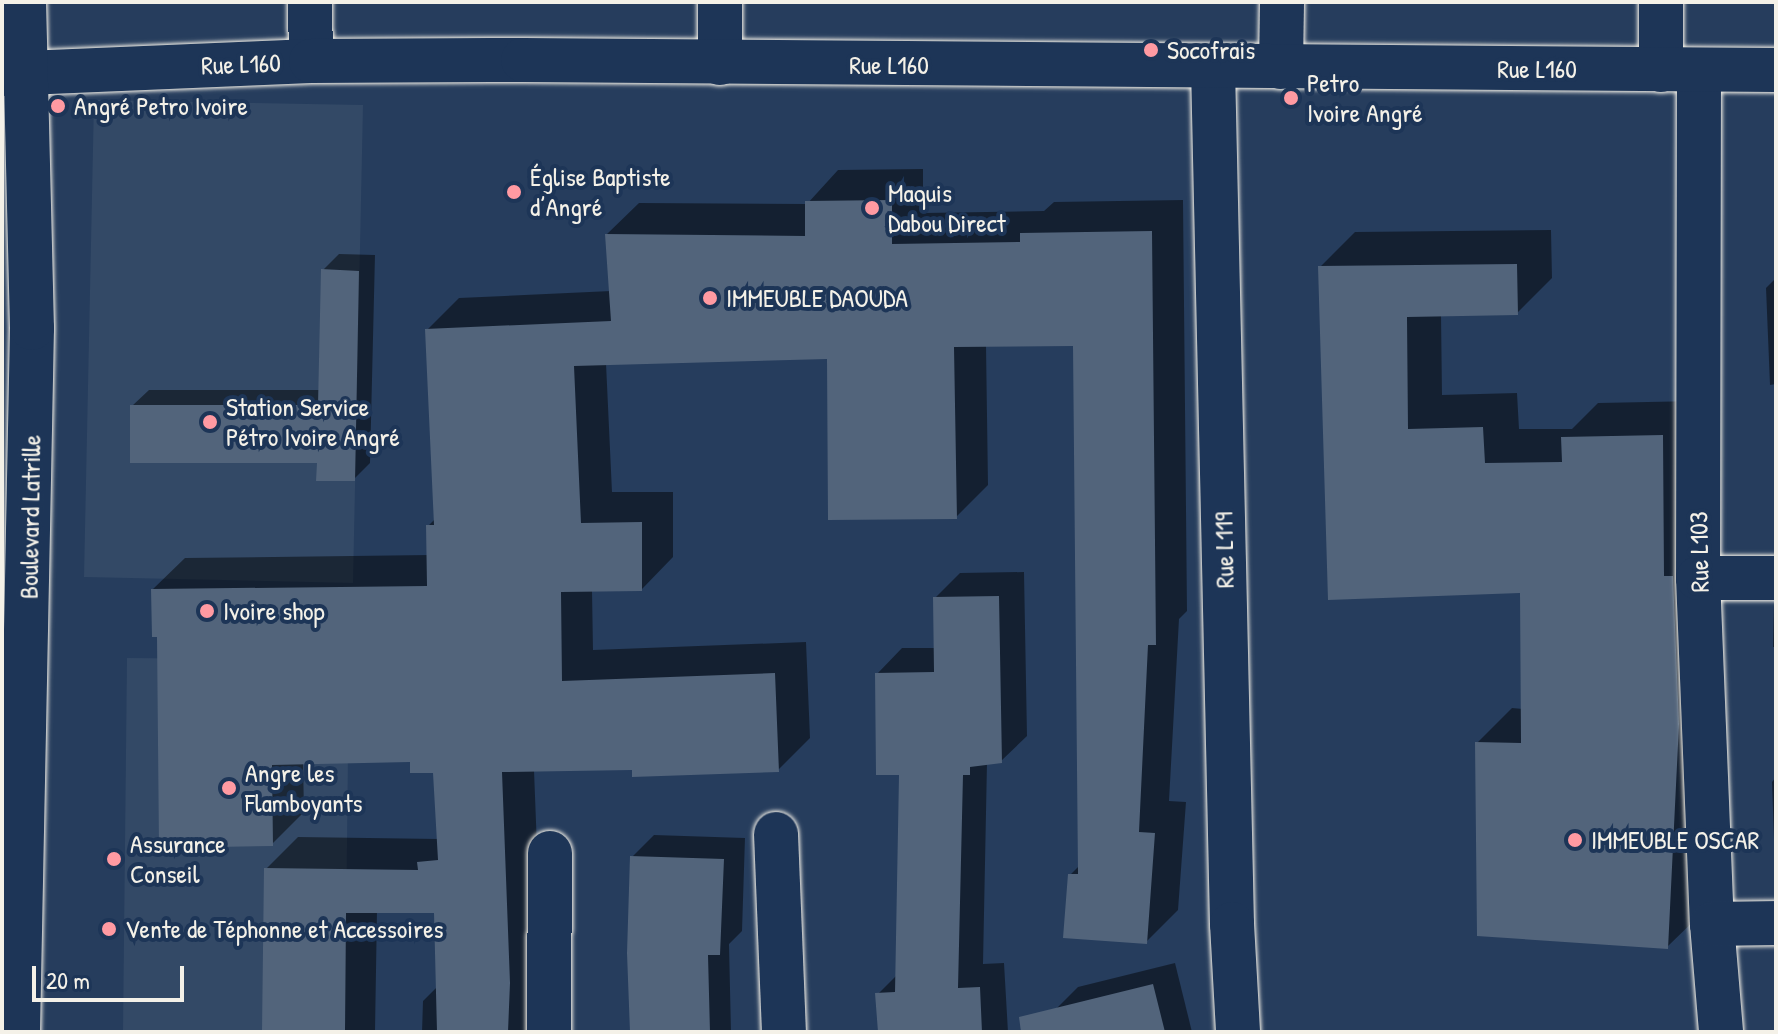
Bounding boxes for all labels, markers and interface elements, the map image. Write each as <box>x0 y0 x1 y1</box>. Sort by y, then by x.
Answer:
place label: Socofrais <box>1167 34 1255 66</box>
marker: Socofrais <box>1142 41 1160 59</box>
street label: Rue L160 <box>201 47 281 81</box>
street label: Rue L160 <box>849 49 929 81</box>
street label: Rue L160 <box>1497 53 1577 85</box>
place label: Petro Ivoire Angré <box>1307 67 1423 128</box>
marker: Petro Ivoire Angré <box>1282 89 1300 107</box>
place label: Angré Petro Ivoire <box>74 90 248 122</box>
marker: Angré Petro Ivoire <box>49 97 67 115</box>
place label: Église Baptiste d’Angré <box>530 161 671 222</box>
place label: Maquis Dabou Direct <box>888 177 1006 238</box>
marker: Église Baptiste d’Angré <box>505 183 523 201</box>
marker: Maquis Dabou Direct <box>863 199 881 217</box>
place label: IMMEUBLE DAOUDA <box>726 282 908 314</box>
marker: IMMEUBLE DAOUDA <box>701 289 719 307</box>
place label: Station Service Pétro Ivoire Angré <box>226 391 400 452</box>
marker: Station Service Pétro Ivoire Angré <box>201 413 219 431</box>
street label: Boulevard Latrille <box>13 435 47 599</box>
street label: Rue L119 <box>1208 511 1240 589</box>
street label: Rue L103 <box>1683 511 1715 593</box>
place label: Ivoire shop <box>223 595 325 627</box>
marker: Ivoire shop <box>198 602 216 620</box>
place label: Angre les Flamboyants <box>245 757 363 818</box>
marker: Angre les Flamboyants <box>220 779 238 797</box>
place label: IMMEUBLE OSCAR <box>1591 824 1759 856</box>
place label: Assurance Conseil <box>130 828 225 890</box>
marker: IMMEUBLE OSCAR <box>1566 831 1584 849</box>
marker: Assurance Conseil <box>105 850 123 868</box>
place label: Vente de Téphonne et Accessoires <box>125 913 443 945</box>
marker: Vente de Téphonne et Accessoires <box>100 920 118 938</box>
scale bar <box>36 950 188 1000</box>
text: 20 m <box>46 964 90 996</box>

